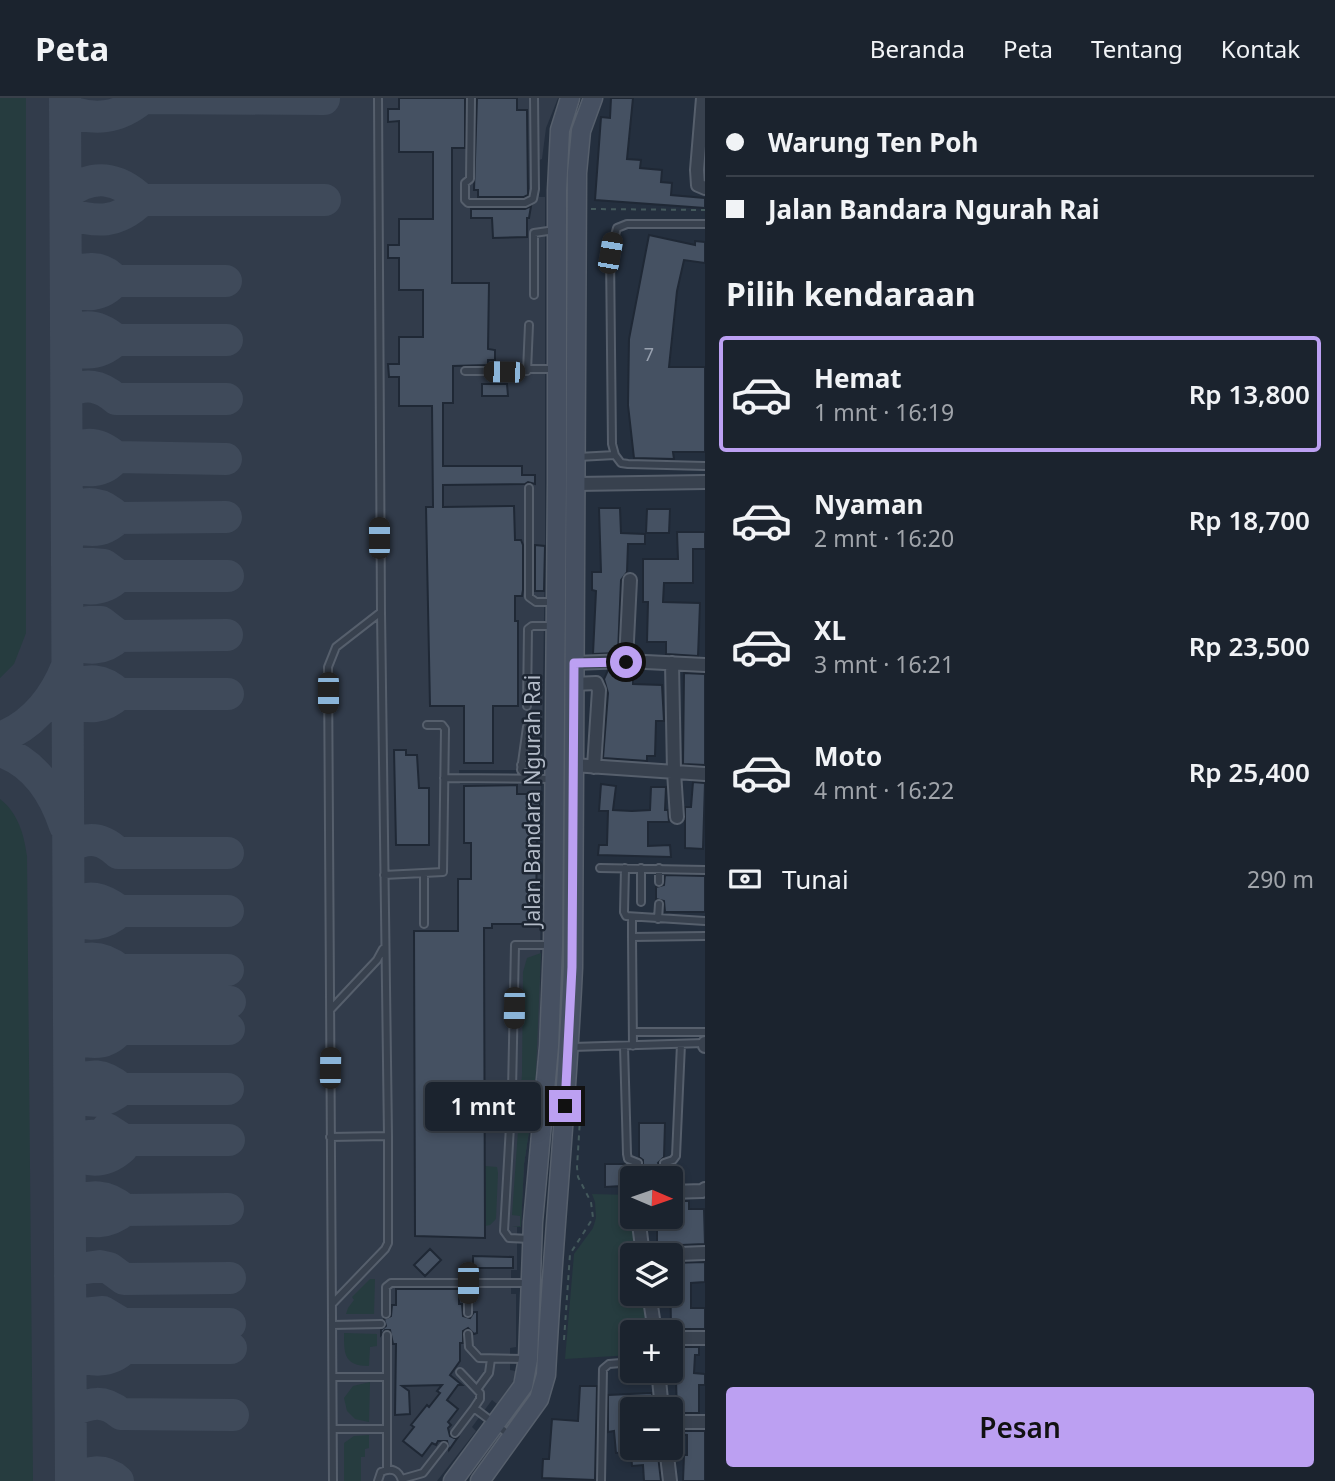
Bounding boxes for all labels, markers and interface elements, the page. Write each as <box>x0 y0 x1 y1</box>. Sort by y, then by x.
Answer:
text: Peta <box>35 26 109 71</box>
text: Beranda <box>870 32 965 65</box>
text: Peta <box>1003 32 1053 65</box>
text: Tentang <box>1091 32 1183 65</box>
text: Kontak <box>1221 32 1300 65</box>
text: Warung Ten Poh <box>768 124 978 160</box>
text: Jalan Bandara Ngurah Rai <box>768 191 1100 227</box>
car <box>597 230 624 276</box>
text: Pilih kendaraan <box>726 272 976 315</box>
house number: 7 <box>644 342 654 366</box>
text: Hemat <box>814 360 902 396</box>
car <box>483 361 526 383</box>
icon: car <box>730 363 793 426</box>
text: Rp 13,800 <box>1189 376 1310 412</box>
text: 1 mnt · 16:19 <box>814 396 954 428</box>
text: Nyaman <box>814 486 923 522</box>
icon: car <box>730 489 793 552</box>
text: Rp 18,700 <box>1189 502 1310 538</box>
car <box>369 517 390 559</box>
text: 2 mnt · 16:20 <box>814 522 954 554</box>
text: XL <box>814 612 846 648</box>
icon: car <box>730 615 793 678</box>
text: Rp 23,500 <box>1189 628 1310 664</box>
route start <box>610 646 642 678</box>
text: 3 mnt · 16:21 <box>814 648 954 680</box>
car <box>318 672 339 714</box>
street label: Jalan Bandara Ngurah Rai <box>518 675 546 929</box>
text: Moto <box>814 738 882 774</box>
icon: car <box>730 741 793 804</box>
text: Rp 25,400 <box>1189 754 1310 790</box>
text: 4 mnt · 16:22 <box>814 774 954 806</box>
icon: cash <box>726 860 764 898</box>
text: Tunai <box>782 861 849 897</box>
text: 290 m <box>1247 863 1314 895</box>
car <box>504 987 525 1029</box>
car <box>320 1047 341 1089</box>
callout: 1 mnt <box>425 1082 540 1130</box>
text: 1 mnt <box>450 1090 516 1122</box>
route end <box>549 1090 581 1122</box>
north arrow <box>620 1166 682 1228</box>
map controls <box>620 1166 683 1460</box>
button: layers <box>620 1243 683 1306</box>
car <box>458 1262 479 1304</box>
button: + <box>620 1320 683 1383</box>
button: Pesan <box>726 1387 1314 1467</box>
button: − <box>620 1397 683 1460</box>

